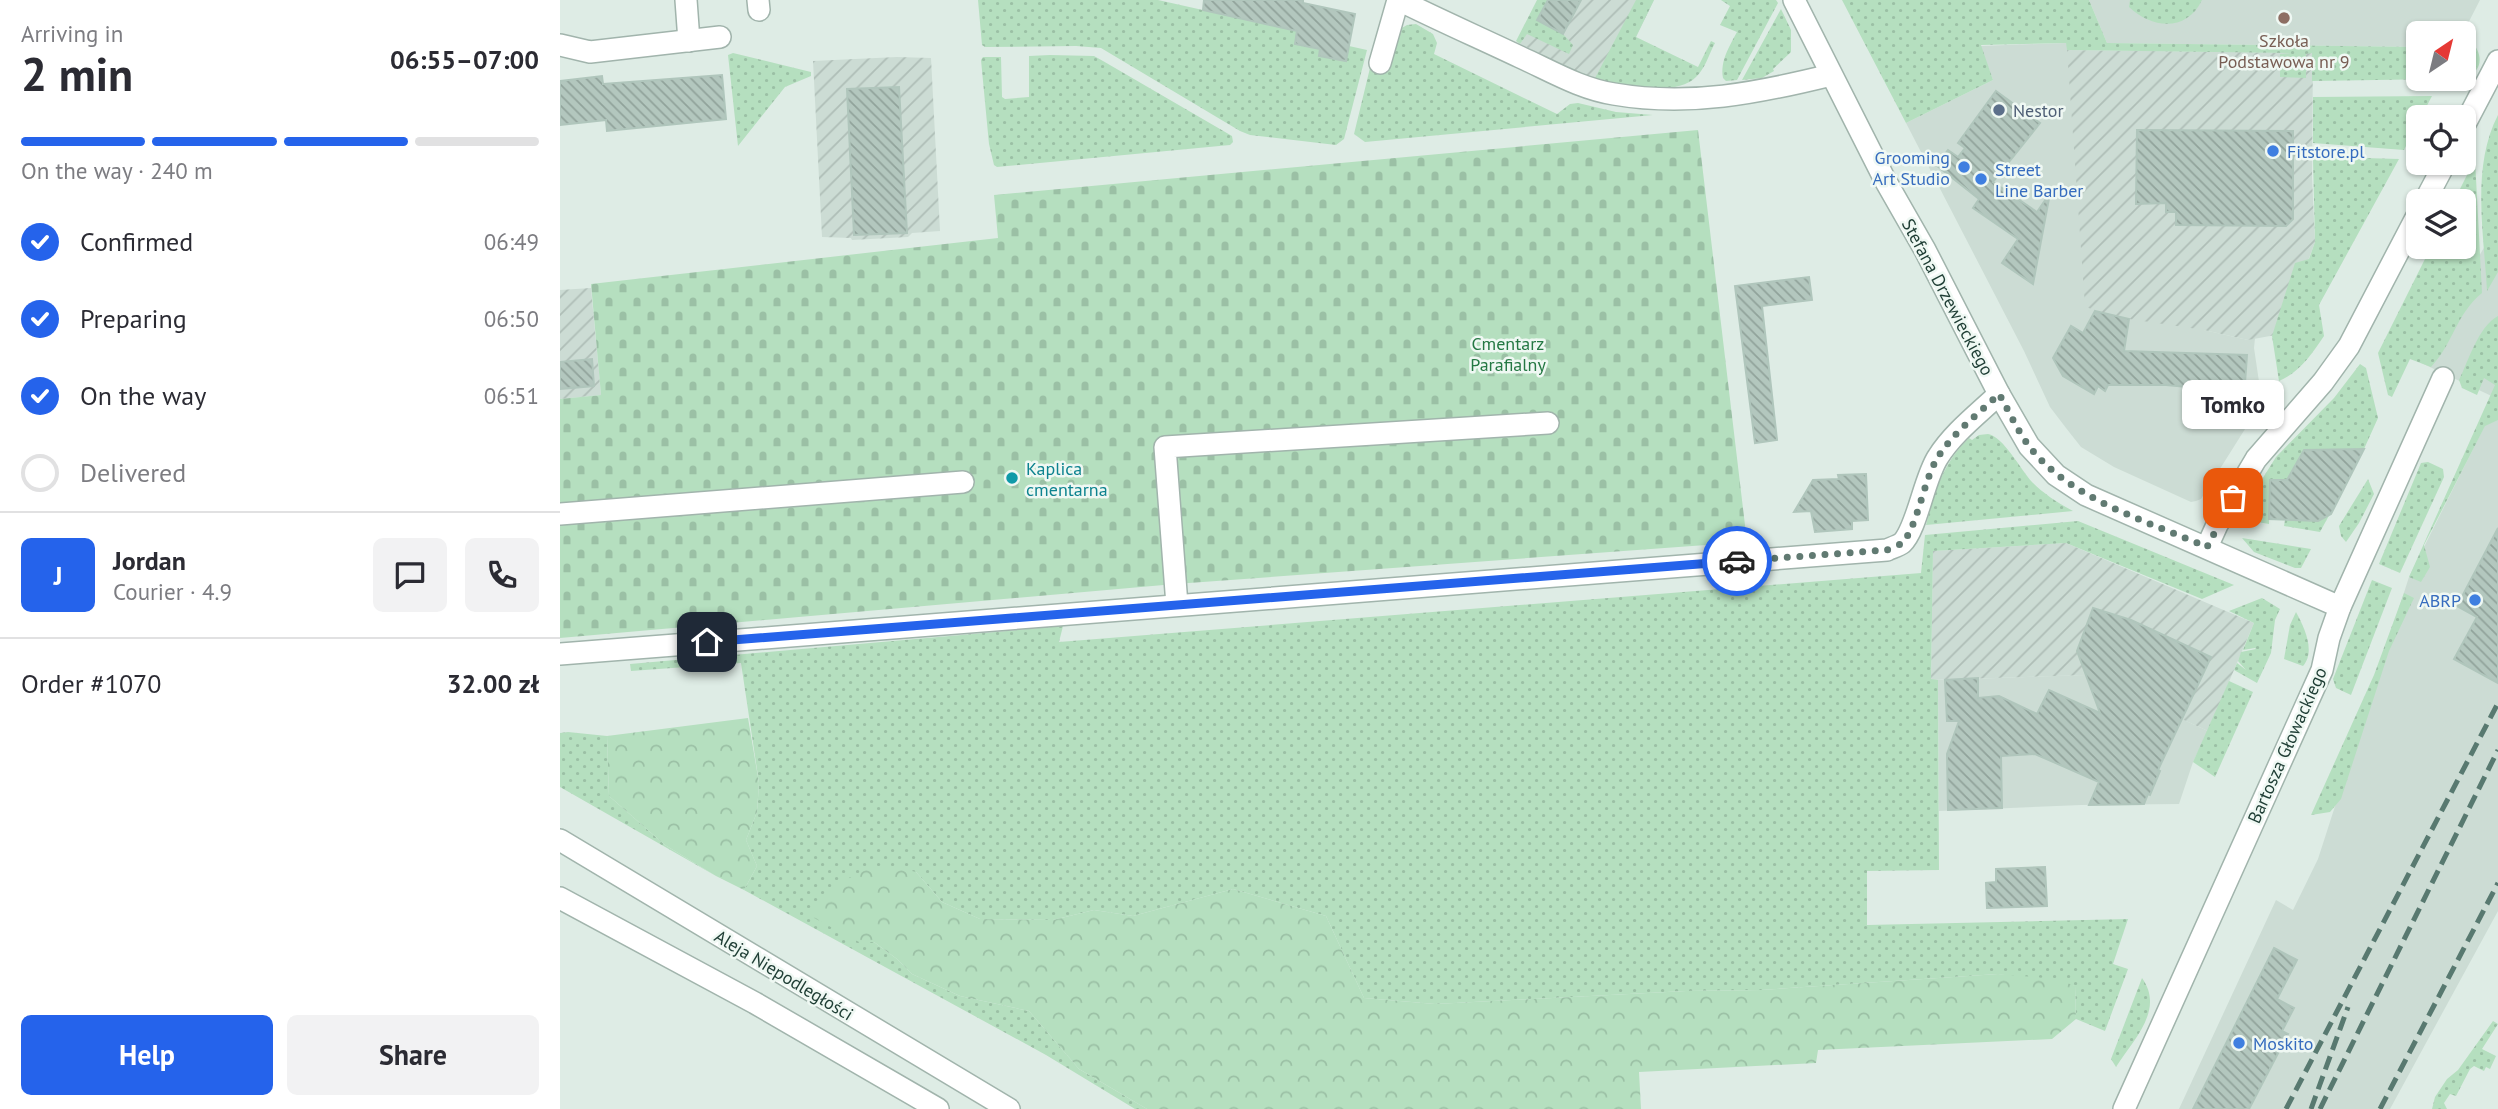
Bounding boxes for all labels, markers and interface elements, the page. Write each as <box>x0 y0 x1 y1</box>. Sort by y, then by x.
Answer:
marker: Szkoła Podstawowa nr 9 <box>2276 10 2292 26</box>
text: Arriving in <box>21 19 123 48</box>
north arrow <box>2406 21 2476 91</box>
map controls <box>2406 21 2476 259</box>
place label: Szkoła Podstawowa nr 9 <box>2218 29 2350 73</box>
text: 06:55–07:00 <box>390 43 539 76</box>
text: 2 min <box>21 44 133 104</box>
place label: Nestor <box>2013 99 2064 122</box>
marker: Nestor <box>1991 102 2007 118</box>
button: locate <box>2406 105 2476 175</box>
place label: Fitstore.pl <box>2287 140 2365 163</box>
marker: Fitstore.pl <box>2265 143 2281 159</box>
place label: Grooming Art Studio <box>1872 146 1950 190</box>
text: On the way · 240 m <box>21 156 213 185</box>
place label: Street Line Barber <box>1995 158 2083 202</box>
marker: Grooming Art Studio <box>1956 159 1972 175</box>
marker: Street Line Barber <box>1973 171 1989 187</box>
button: layers <box>2406 189 2476 259</box>
street label: Stefana Drzewieckiego <box>1897 215 1999 379</box>
icon: check <box>21 223 59 261</box>
text: Confirmed <box>80 225 193 258</box>
text: 06:49 <box>484 227 539 256</box>
icon: check <box>21 300 59 338</box>
text: Preparing <box>80 302 187 335</box>
text: 06:50 <box>484 304 539 333</box>
park label: Cmentarz Parafialny <box>1470 332 1546 376</box>
icon: check <box>21 377 59 415</box>
text: On the way <box>80 379 206 412</box>
callout: Tomko <box>2182 379 2284 428</box>
text: 06:51 <box>484 381 539 410</box>
text: Tomko <box>2201 390 2265 419</box>
text: Delivered <box>80 456 186 489</box>
place label: Kaplica cmentarna <box>1026 457 1108 501</box>
pin <box>2203 468 2263 528</box>
marker: Kaplica cmentarna <box>1004 470 1020 486</box>
icon: bag <box>2214 479 2252 517</box>
courier <box>1702 526 1772 596</box>
button: chat <box>373 538 447 612</box>
button: phone <box>465 538 539 612</box>
icon: car <box>1718 542 1756 580</box>
text: Jordan <box>113 544 186 577</box>
text: J <box>54 559 62 592</box>
text: Courier · 4.9 <box>113 577 232 606</box>
place label: ABRP <box>2419 589 2461 612</box>
marker: ABRP <box>2467 592 2483 608</box>
pin <box>677 612 737 672</box>
icon: home <box>688 623 726 661</box>
street label: Bartosza Głowackiego <box>2242 663 2332 827</box>
text: Order #1070 <box>21 667 161 700</box>
text: 32.00 zł <box>447 667 539 700</box>
street label: Aleja Niepodległości <box>710 924 858 1026</box>
button: Help <box>21 1015 273 1095</box>
button: Share <box>287 1015 539 1095</box>
place label: Moskito <box>2253 1032 2313 1055</box>
marker: Moskito <box>2231 1035 2247 1051</box>

